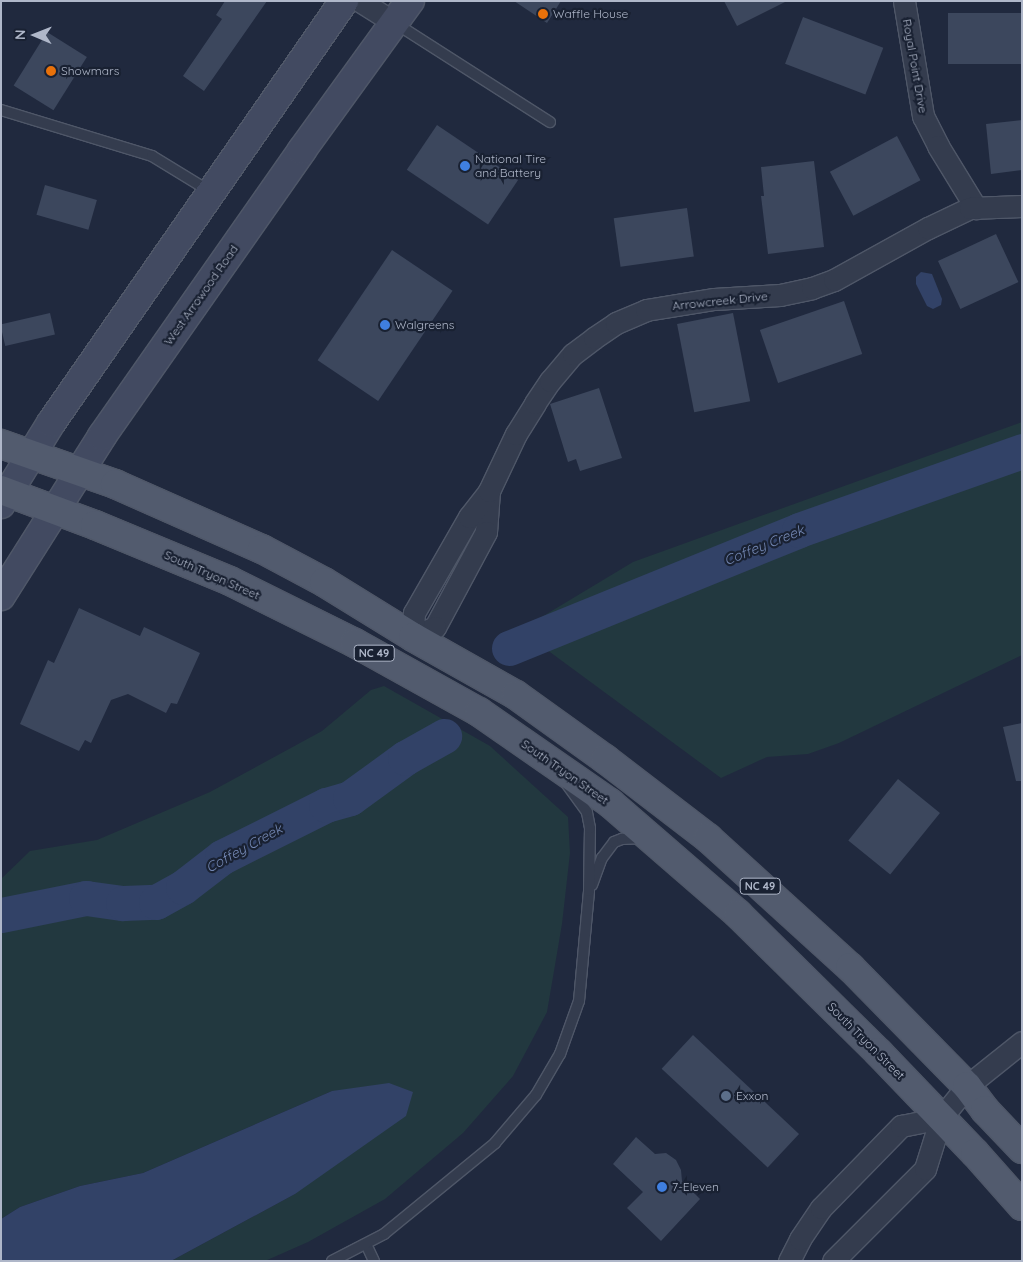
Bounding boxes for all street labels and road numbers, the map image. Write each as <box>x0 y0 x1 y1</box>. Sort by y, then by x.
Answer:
street label: Royal Point Drive <box>900 18 930 114</box>
street label: West Arrowood Road <box>161 242 241 348</box>
street label: Arrowcreek Drive <box>672 289 768 313</box>
street label: South Tryon Street <box>162 547 262 603</box>
road number: NC 49 <box>353 644 395 661</box>
street label: South Tryon Street <box>519 737 611 807</box>
road number: NC 49 <box>739 878 781 894</box>
street label: South Tryon Street <box>824 999 908 1083</box>

